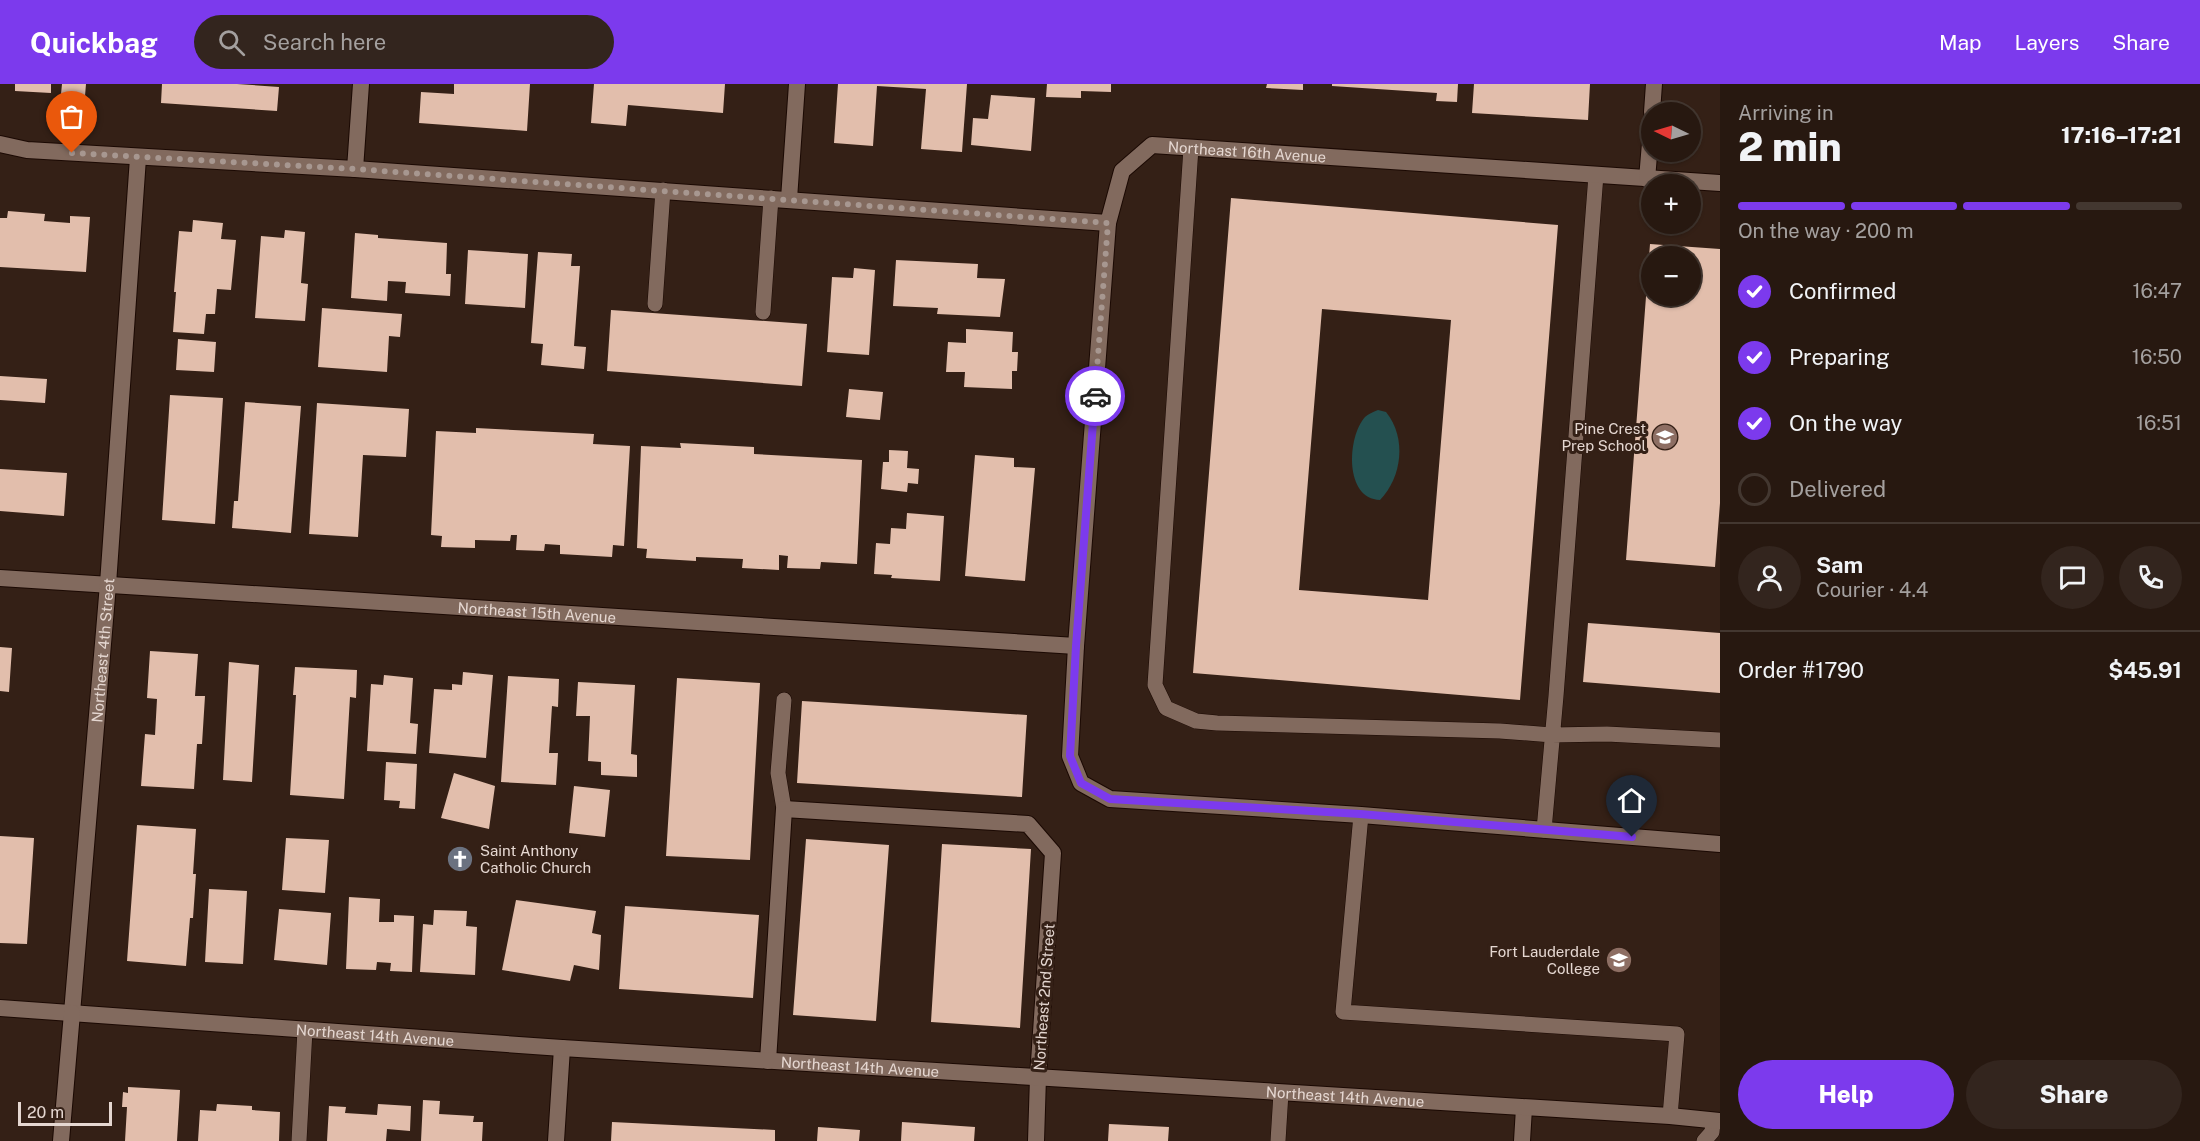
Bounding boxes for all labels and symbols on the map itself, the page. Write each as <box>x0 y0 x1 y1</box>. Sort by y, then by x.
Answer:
pin <box>46 91 97 153</box>
north arrow <box>1641 102 1701 162</box>
street label: Northeast 16th Avenue <box>1167 138 1327 165</box>
courier <box>1065 366 1125 426</box>
place label: Pine Crest Prep School <box>1561 420 1646 454</box>
school or university icon: Pine Crest Prep School <box>1650 422 1680 452</box>
street label: Northeast 4th Street <box>88 577 117 723</box>
street label: Northeast 15th Avenue <box>457 598 617 625</box>
pin <box>1606 775 1657 837</box>
place label: Saint Anthony Catholic Church <box>480 842 591 876</box>
church icon: Saint Anthony Catholic Church <box>445 844 475 874</box>
street label: Northeast 2nd Street <box>1030 923 1058 1071</box>
place label: Fort Lauderdale College <box>1489 943 1600 977</box>
school or university icon: Fort Lauderdale College <box>1604 945 1634 975</box>
street label: Northeast 14th Avenue <box>295 1021 455 1049</box>
street label: Northeast 14th Avenue <box>780 1053 940 1080</box>
street label: Northeast 14th Avenue <box>1265 1083 1425 1109</box>
scale bar <box>18 1099 112 1126</box>

